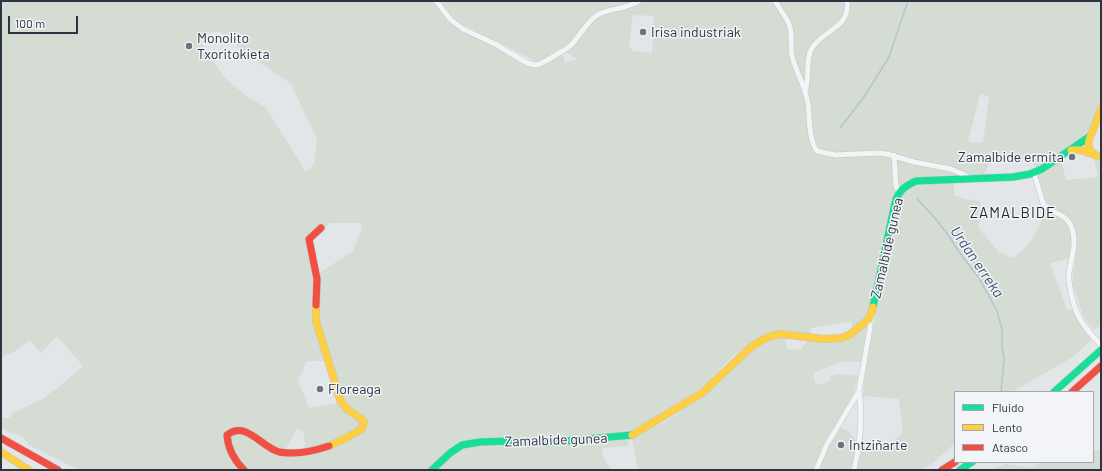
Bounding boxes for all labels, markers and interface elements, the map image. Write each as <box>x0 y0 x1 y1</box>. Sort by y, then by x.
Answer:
scale bar <box>10 8 80 34</box>
text: 100 m <box>15 16 45 30</box>
place label: Irisa industriak <box>651 24 741 40</box>
marker: Irisa industriak <box>638 27 648 37</box>
place label: Monolito Txoritokieta <box>197 30 270 62</box>
marker: Monolito Txoritokieta <box>184 41 194 51</box>
place label: Zamalbide ermita <box>958 149 1064 165</box>
marker: Zamalbide ermita <box>1067 152 1077 162</box>
street label: Zamalbide gunea <box>867 196 907 300</box>
district label: ZAMALBIDE <box>970 204 1056 222</box>
water label: Urdan erreka <box>947 223 1007 301</box>
place label: Floreaga <box>328 381 381 397</box>
marker: Floreaga <box>315 384 325 394</box>
legend <box>954 391 1094 463</box>
text: Fluido <box>992 400 1024 414</box>
text: Lento <box>992 420 1022 434</box>
street label: Zamalbide gunea <box>504 430 608 450</box>
place label: Intziñarte <box>849 437 907 453</box>
marker: Intziñarte <box>836 440 846 450</box>
text: Atasco <box>992 440 1028 454</box>

